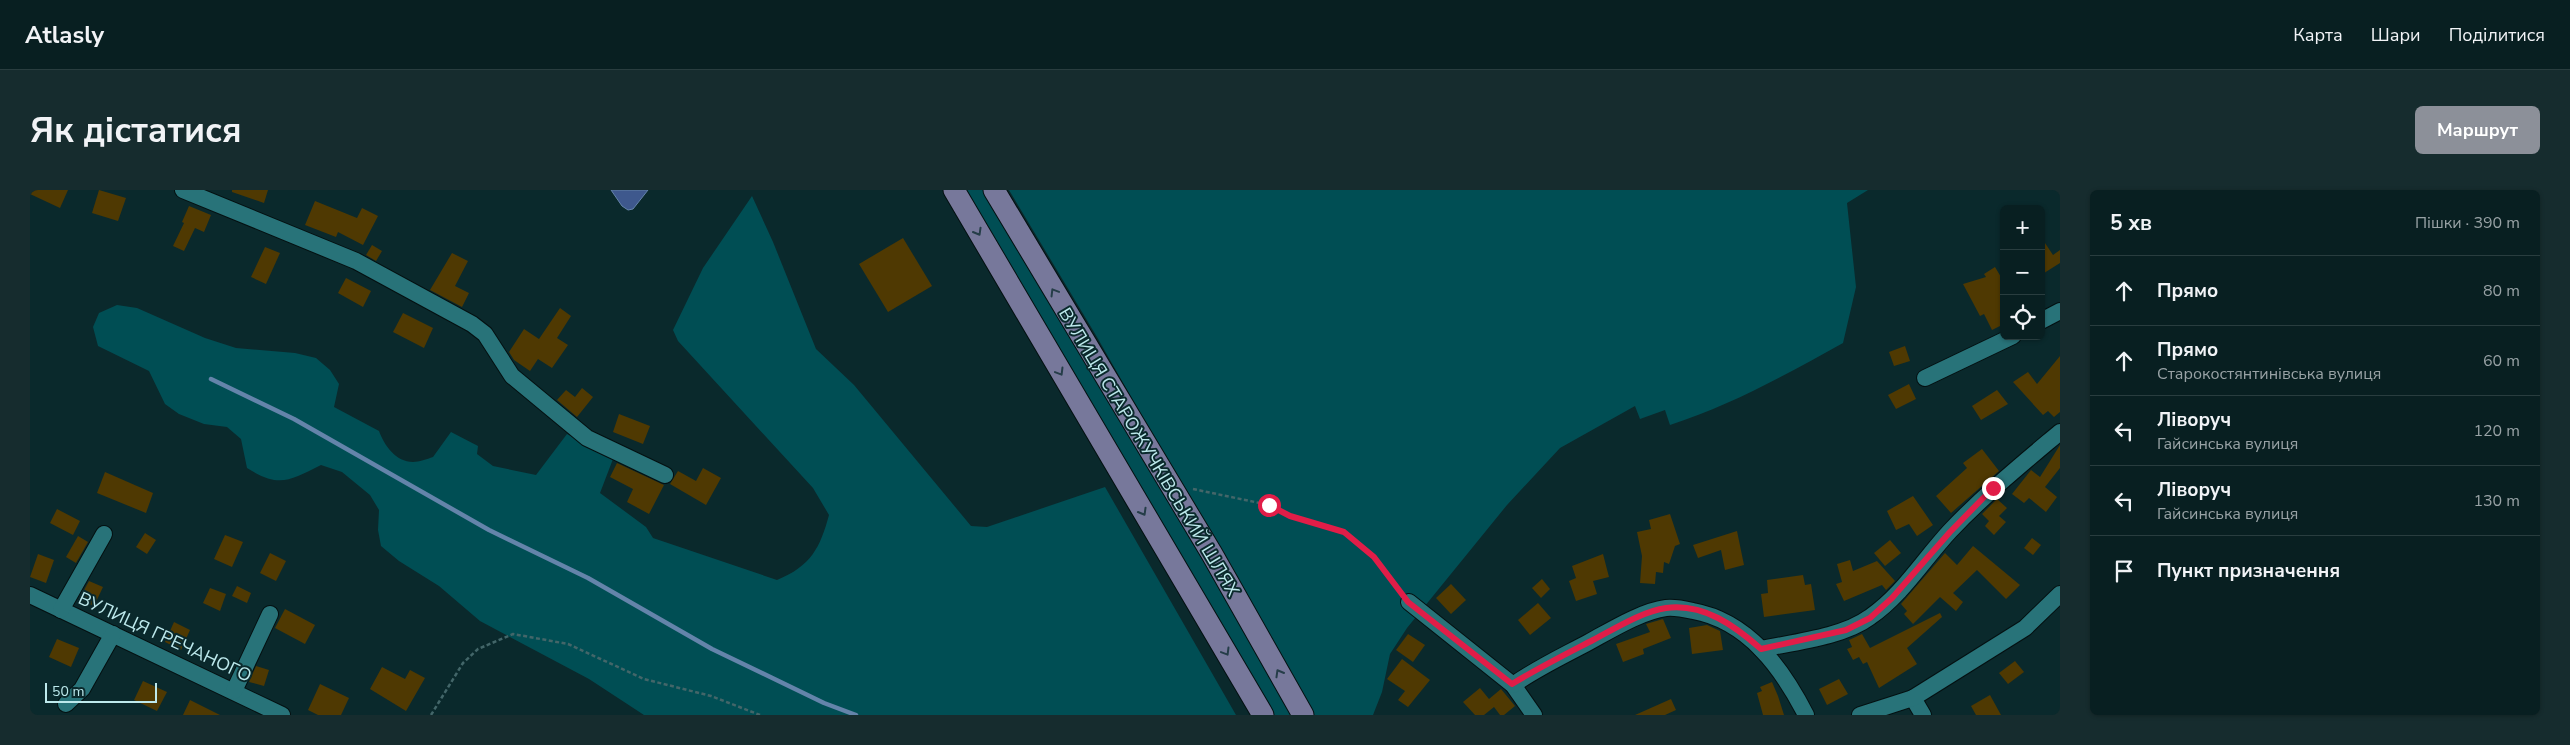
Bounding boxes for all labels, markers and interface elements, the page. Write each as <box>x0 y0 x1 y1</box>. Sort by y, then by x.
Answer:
text: Atlasly <box>25 19 104 51</box>
text: Карта <box>2293 23 2343 47</box>
text: Шари <box>2371 23 2421 47</box>
text: Поділитися <box>2449 23 2545 47</box>
button: Маршрут <box>2415 106 2540 154</box>
text: Як дістатися <box>30 107 242 154</box>
map controls <box>2000 205 2045 340</box>
button: + <box>2000 205 2045 250</box>
text: 5 хв <box>2110 209 2152 237</box>
text: Пішки · 390 m <box>2415 212 2520 234</box>
one-way arrow <box>972 227 982 236</box>
button: − <box>2000 250 2045 295</box>
icon: ahead <box>2110 277 2138 305</box>
text: Прямо <box>2157 278 2218 304</box>
text: 80 m <box>2483 280 2520 302</box>
one-way arrow <box>1050 288 1060 297</box>
button: locate <box>2000 295 2045 340</box>
street label: ВУЛИЦЯ СТАРОЖУЧКІВСЬКИЙ ШЛЯХ <box>1053 303 1245 601</box>
text: Прямо <box>2157 337 2218 363</box>
icon: ahead <box>2110 347 2138 375</box>
text: 60 m <box>2483 350 2520 372</box>
text: Старокостянтинівська вулиця <box>2157 363 2381 385</box>
one-way arrow <box>1054 367 1064 376</box>
text: Ліворуч <box>2157 407 2231 433</box>
icon: left <box>2110 417 2138 445</box>
text: 120 m <box>2473 420 2520 442</box>
text: Гайсинська вулиця <box>2157 433 2298 455</box>
route end <box>1982 477 2005 500</box>
text: Ліворуч <box>2157 477 2231 503</box>
icon: left <box>2110 487 2138 515</box>
text: 130 m <box>2473 490 2520 512</box>
route start <box>1258 494 1281 517</box>
text: Гайсинська вулиця <box>2157 503 2298 525</box>
one-way arrow <box>1136 507 1146 516</box>
icon: arrive <box>2110 557 2138 585</box>
text: Пункт призначення <box>2157 558 2340 584</box>
street label: ВУЛИЦЯ ГРЕЧАНОГО <box>74 586 256 688</box>
one-way arrow <box>1219 647 1229 656</box>
one-way arrow <box>1276 669 1286 678</box>
scale bar <box>45 680 158 703</box>
text: 50 m <box>52 682 84 701</box>

